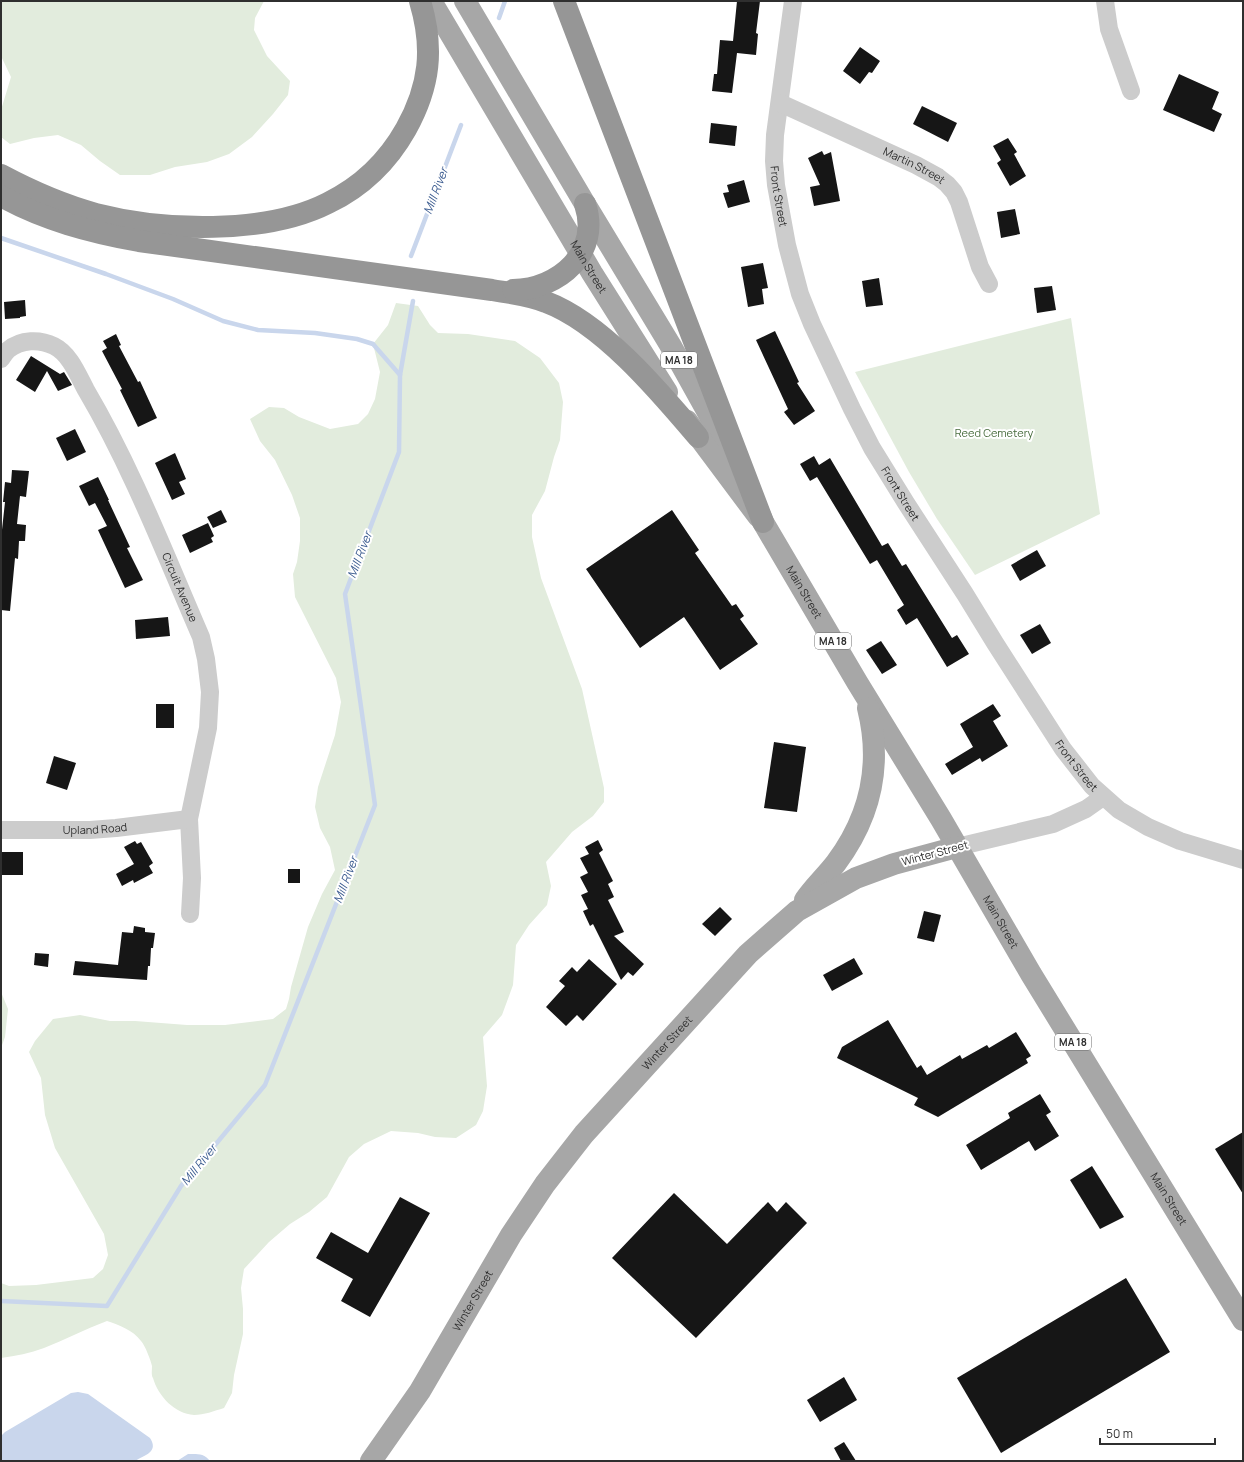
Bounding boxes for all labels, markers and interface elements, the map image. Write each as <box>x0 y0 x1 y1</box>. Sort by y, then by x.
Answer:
street label: Martin Street <box>881 143 949 187</box>
water label: Mill River <box>419 164 453 216</box>
street label: Front Street <box>767 165 792 228</box>
street label: Main Street <box>567 237 611 296</box>
road number: MA 18 <box>661 352 697 368</box>
park label: Reed Cemetery <box>955 425 1034 440</box>
street label: Front Street <box>878 464 924 524</box>
water label: Mill River <box>343 528 377 580</box>
street label: Circuit Avenue <box>159 550 202 625</box>
street label: Main Street <box>783 563 826 621</box>
road number: MA 18 <box>815 633 851 649</box>
street label: Front Street <box>1052 737 1101 795</box>
street label: Upland Road <box>63 819 128 837</box>
street label: Winter Street <box>900 836 970 869</box>
water label: Mill River <box>329 853 363 905</box>
street label: Main Street <box>980 892 1023 951</box>
street label: Winter Street <box>638 1012 695 1073</box>
road number: MA 18 <box>1055 1034 1091 1050</box>
water label: Mill River <box>177 1139 222 1189</box>
street label: Main Street <box>1147 1170 1191 1228</box>
street label: Winter Street <box>449 1267 496 1334</box>
scale bar <box>1100 1420 1215 1446</box>
text: 50 m <box>1106 1425 1133 1442</box>

